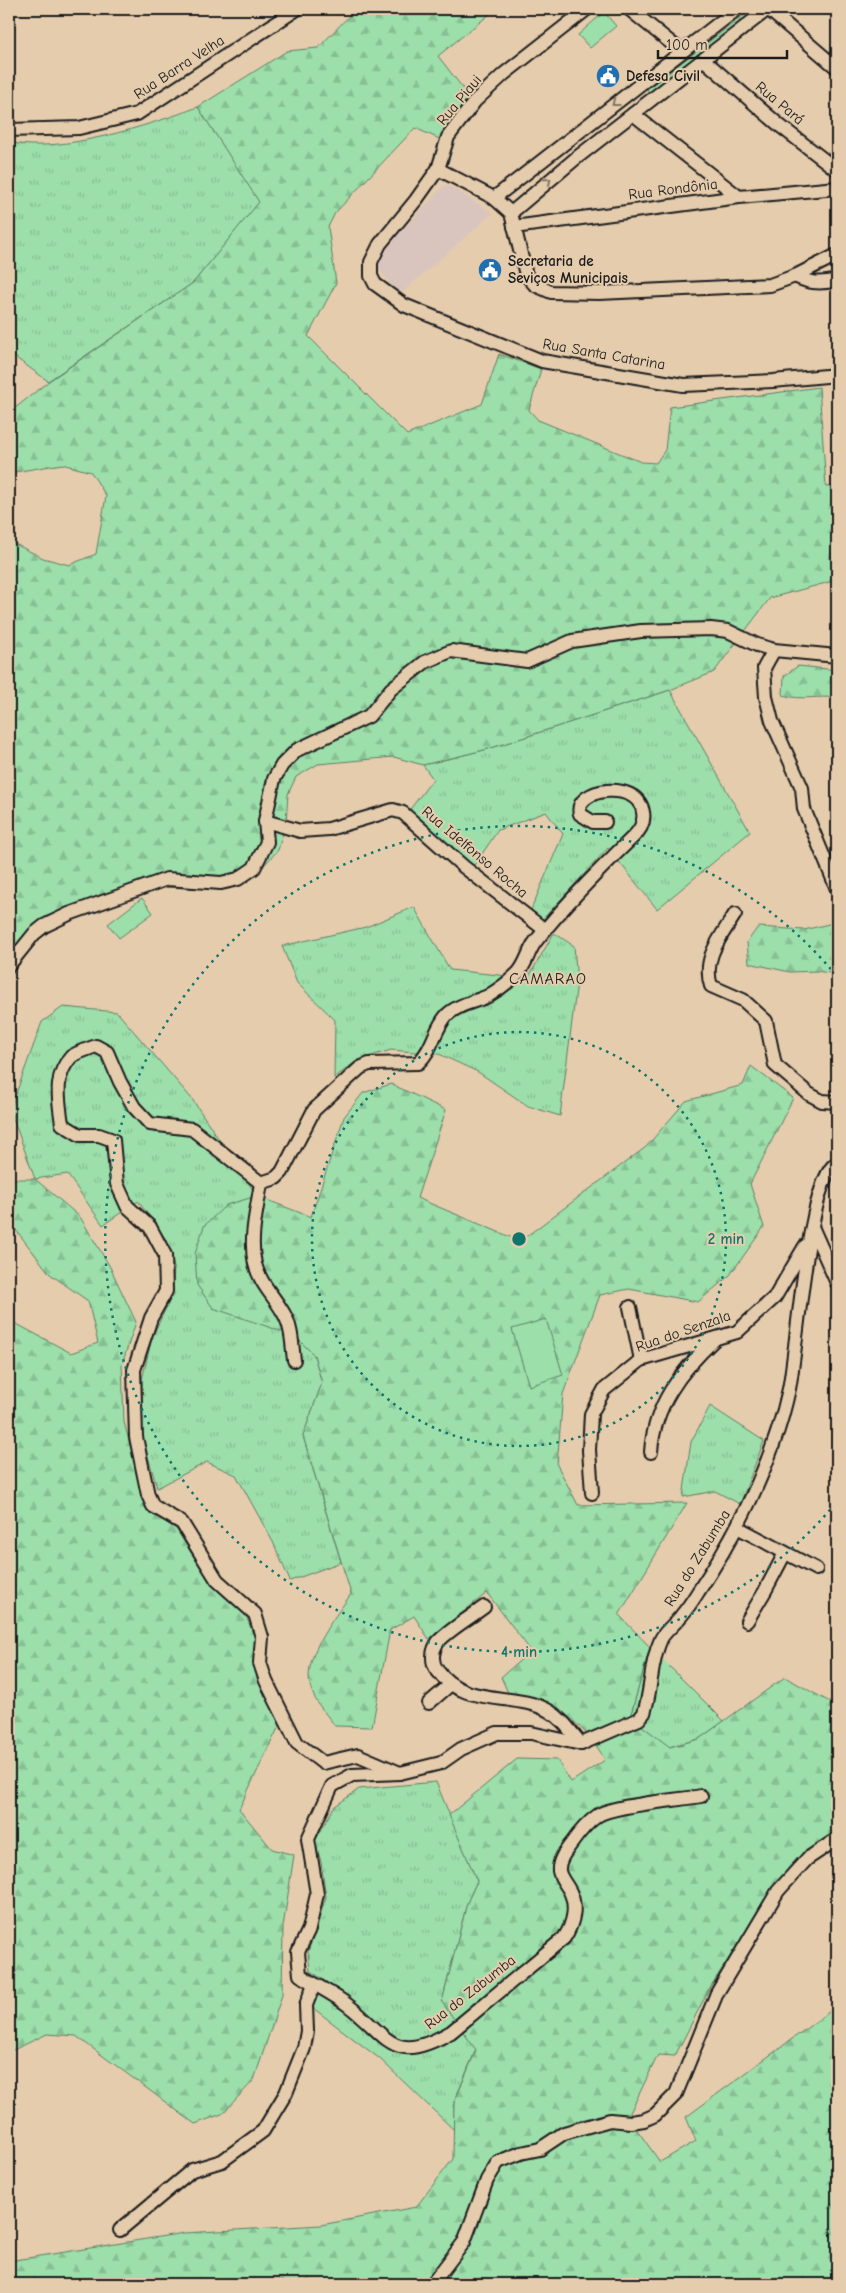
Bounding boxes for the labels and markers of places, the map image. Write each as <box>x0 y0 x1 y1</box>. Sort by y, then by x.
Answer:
public building icon: Defesa Civil <box>595 63 621 89</box>
place label: Defesa Civil <box>626 67 700 85</box>
place label: Secretaria de Seviços Municipais <box>508 252 628 287</box>
public building icon: Secretaria de Seviços Municipais <box>477 257 503 283</box>
centre of rings <box>510 1230 528 1248</box>

